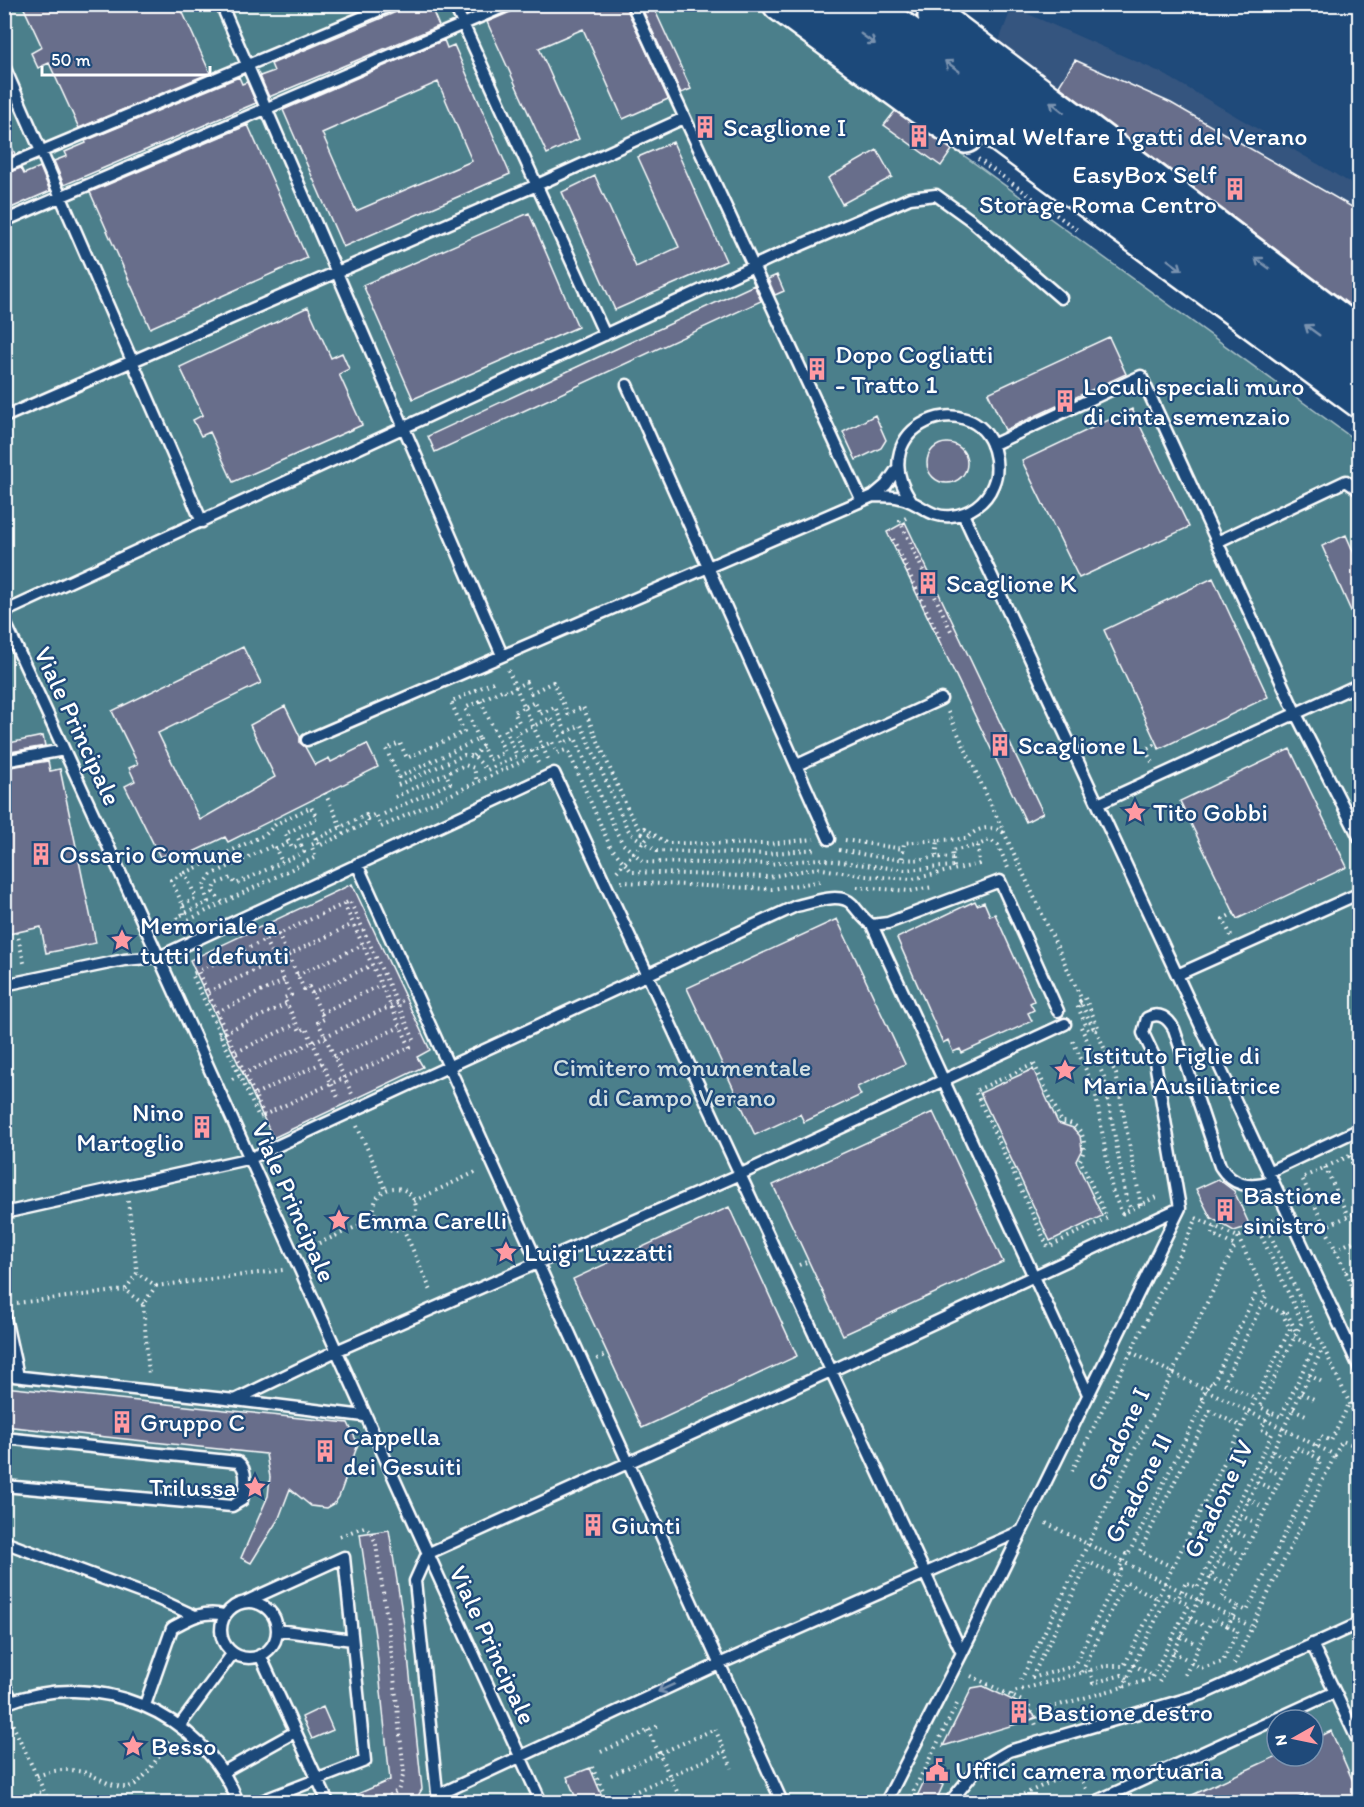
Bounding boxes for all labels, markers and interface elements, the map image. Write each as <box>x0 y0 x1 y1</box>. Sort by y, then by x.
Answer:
one-way arrow <box>860 33 876 45</box>
scale bar <box>42 39 210 77</box>
text: 50 m <box>51 49 91 71</box>
one-way arrow <box>944 60 960 73</box>
one-way arrow <box>1049 100 1065 113</box>
place label: Scaglione I <box>723 111 846 143</box>
building icon: Scaglione I <box>692 114 718 140</box>
place label: Animal Welfare I gatti del Verano <box>937 120 1308 152</box>
building icon: Animal Welfare I gatti del Verano <box>906 123 932 149</box>
place label: EasyBox Self Storage Roma Centro <box>979 158 1217 220</box>
building icon: EasyBox Self Storage Roma Centro <box>1222 176 1248 202</box>
one-way arrow <box>1254 257 1270 270</box>
one-way arrow <box>1167 259 1183 272</box>
one-way arrow <box>1305 324 1321 337</box>
place label: Dopo Cogliatti - Tratto 1 <box>835 338 993 400</box>
building icon: Dopo Cogliatti - Tratto 1 <box>804 356 830 382</box>
place label: Loculi speciali muro di cinta semenzaio <box>1083 370 1304 432</box>
building icon: Loculi speciali muro di cinta semenzaio <box>1052 388 1078 414</box>
place label: Scaglione K <box>946 567 1077 599</box>
building icon: Scaglione K <box>915 570 941 596</box>
street label: Viale Principale <box>27 642 129 810</box>
place label: Scaglione L <box>1018 729 1145 761</box>
building icon: Scaglione L <box>987 732 1013 758</box>
place label: Tito Gobbi <box>1153 796 1268 828</box>
place icon: Tito Gobbi <box>1122 799 1148 825</box>
place label: Ossario Comune <box>59 838 243 870</box>
building icon: Ossario Comune <box>28 841 54 867</box>
place label: Memoriale a tutti i defunti <box>140 909 289 971</box>
place icon: Memoriale a tutti i defunti <box>109 927 135 953</box>
place label: Istituto Figlie di Maria Ausiliatrice <box>1083 1039 1281 1101</box>
park label: Cimitero monumentale di Campo Verano <box>553 1051 811 1113</box>
place icon: Istituto Figlie di Maria Ausiliatrice <box>1052 1057 1078 1083</box>
place label: Nino Martoglio <box>76 1096 184 1158</box>
building icon: Nino Martoglio <box>189 1114 215 1140</box>
street label: Viale Principale <box>245 1117 343 1287</box>
place label: Bastione sinistro <box>1243 1179 1342 1241</box>
building icon: Bastione sinistro <box>1212 1197 1238 1223</box>
place label: Emma Carelli <box>357 1204 507 1236</box>
place icon: Emma Carelli <box>326 1207 352 1233</box>
place label: Luigi Luzzatti <box>524 1236 673 1268</box>
place icon: Luigi Luzzatti <box>493 1239 519 1265</box>
street label: Gradone I <box>1079 1382 1157 1496</box>
place label: Gruppo C <box>140 1406 245 1438</box>
building icon: Gruppo C <box>109 1409 135 1435</box>
place label: Cappella dei Gesuiti <box>343 1420 462 1482</box>
street label: Gradone II <box>1097 1428 1179 1548</box>
street label: Gradone IV <box>1176 1435 1260 1563</box>
building icon: Cappella dei Gesuiti <box>312 1438 338 1464</box>
place label: Trilussa <box>149 1471 238 1503</box>
place icon: Trilussa <box>242 1474 268 1500</box>
place label: Giunti <box>611 1509 681 1541</box>
building icon: Giunti <box>580 1512 606 1538</box>
street label: Viale Principale <box>442 1561 544 1729</box>
one-way arrow <box>658 1683 676 1695</box>
place label: Bastione destro <box>1037 1696 1213 1728</box>
building icon: Bastione destro <box>1006 1699 1032 1725</box>
north arrow <box>1265 1708 1325 1768</box>
place label: Besso <box>151 1730 217 1762</box>
place icon: Besso <box>120 1733 146 1759</box>
text: N <box>1270 1733 1291 1747</box>
place label: Uffici camera mortuaria <box>955 1754 1224 1786</box>
public building icon: Uffici camera mortuaria <box>924 1757 950 1783</box>

